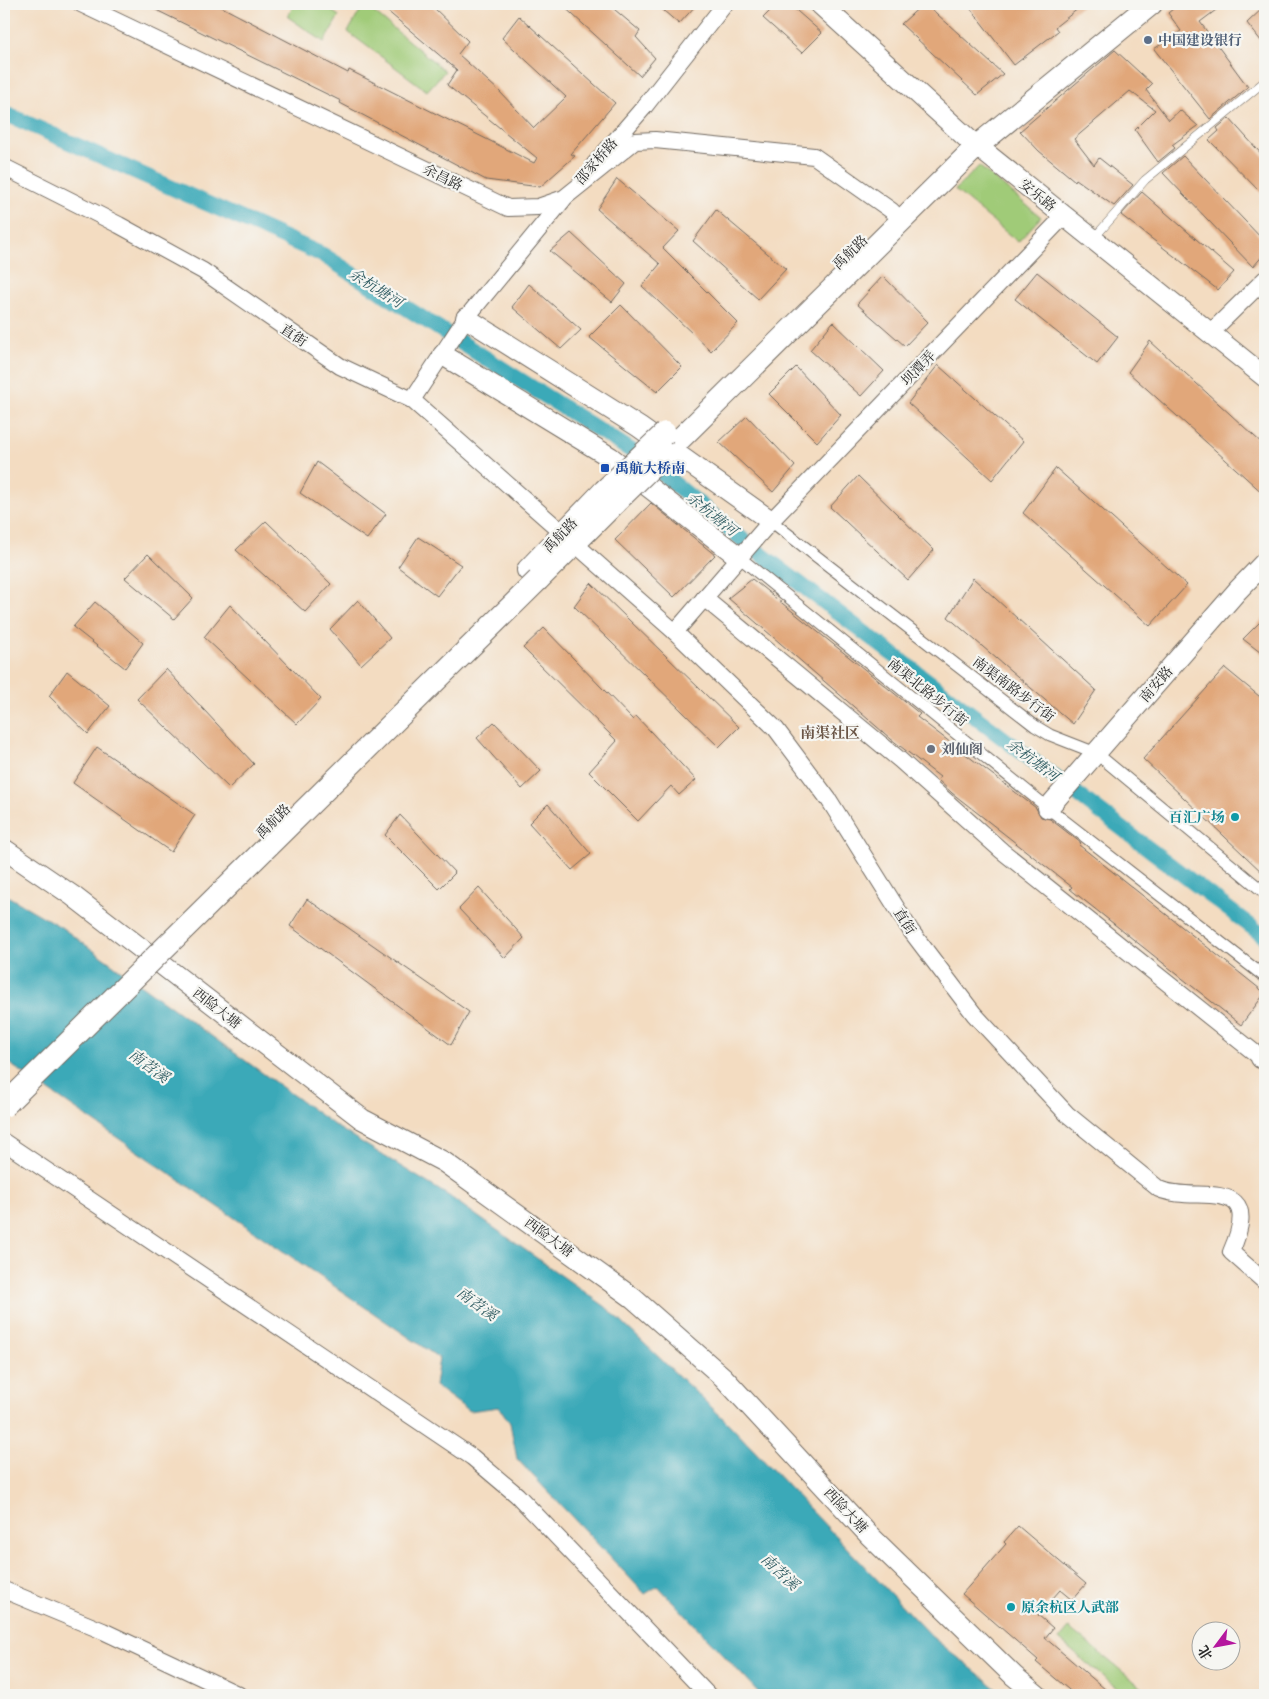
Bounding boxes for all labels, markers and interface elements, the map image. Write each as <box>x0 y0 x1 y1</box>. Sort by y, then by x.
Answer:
place label: 中国建设银行 <box>1158 31 1242 49</box>
marker: 中国建设银行 <box>1142 34 1154 46</box>
street label: 邵家桥路 <box>571 134 621 188</box>
street label: 余昌路 <box>420 160 466 194</box>
street label: 安乐路 <box>1016 175 1060 215</box>
street label: 禹航路 <box>829 231 871 273</box>
water label: 余杭塘河 <box>346 264 409 313</box>
street label: 直街 <box>277 320 311 350</box>
street label: 坝潭弄 <box>897 347 939 389</box>
place label: 禹航大桥南 <box>615 459 685 477</box>
marker: 禹航大桥南 <box>599 462 611 474</box>
water label: 余杭塘河 <box>683 487 744 542</box>
street label: 禹航路 <box>539 514 581 556</box>
street label: 南渠南路步行街 <box>969 652 1059 726</box>
street label: 南渠北路步行街 <box>884 654 972 730</box>
street label: 南安路 <box>1135 662 1177 706</box>
district label: 南渠社区 <box>800 723 860 742</box>
water label: 余杭塘河 <box>1004 734 1065 787</box>
place label: 刘仙阁 <box>941 740 983 758</box>
marker: 刘仙阁 <box>925 743 937 755</box>
street label: 禹航路 <box>252 800 294 842</box>
place label: 百汇广场 <box>1169 808 1225 826</box>
marker: 百汇广场 <box>1229 811 1241 823</box>
street label: 直街 <box>890 904 920 938</box>
street label: 西险大塘 <box>189 984 245 1032</box>
water label: 南苕溪 <box>126 1045 175 1088</box>
street label: 西险大塘 <box>521 1213 577 1261</box>
water label: 南苕溪 <box>454 1283 503 1326</box>
street label: 西险大塘 <box>820 1483 872 1537</box>
water label: 南苕溪 <box>757 1549 805 1595</box>
place label: 原余杭区人武部 <box>1021 1598 1119 1616</box>
marker: 原余杭区人武部 <box>1005 1601 1017 1613</box>
north arrow <box>1192 1622 1242 1672</box>
text: 北 <box>1194 1642 1216 1664</box>

